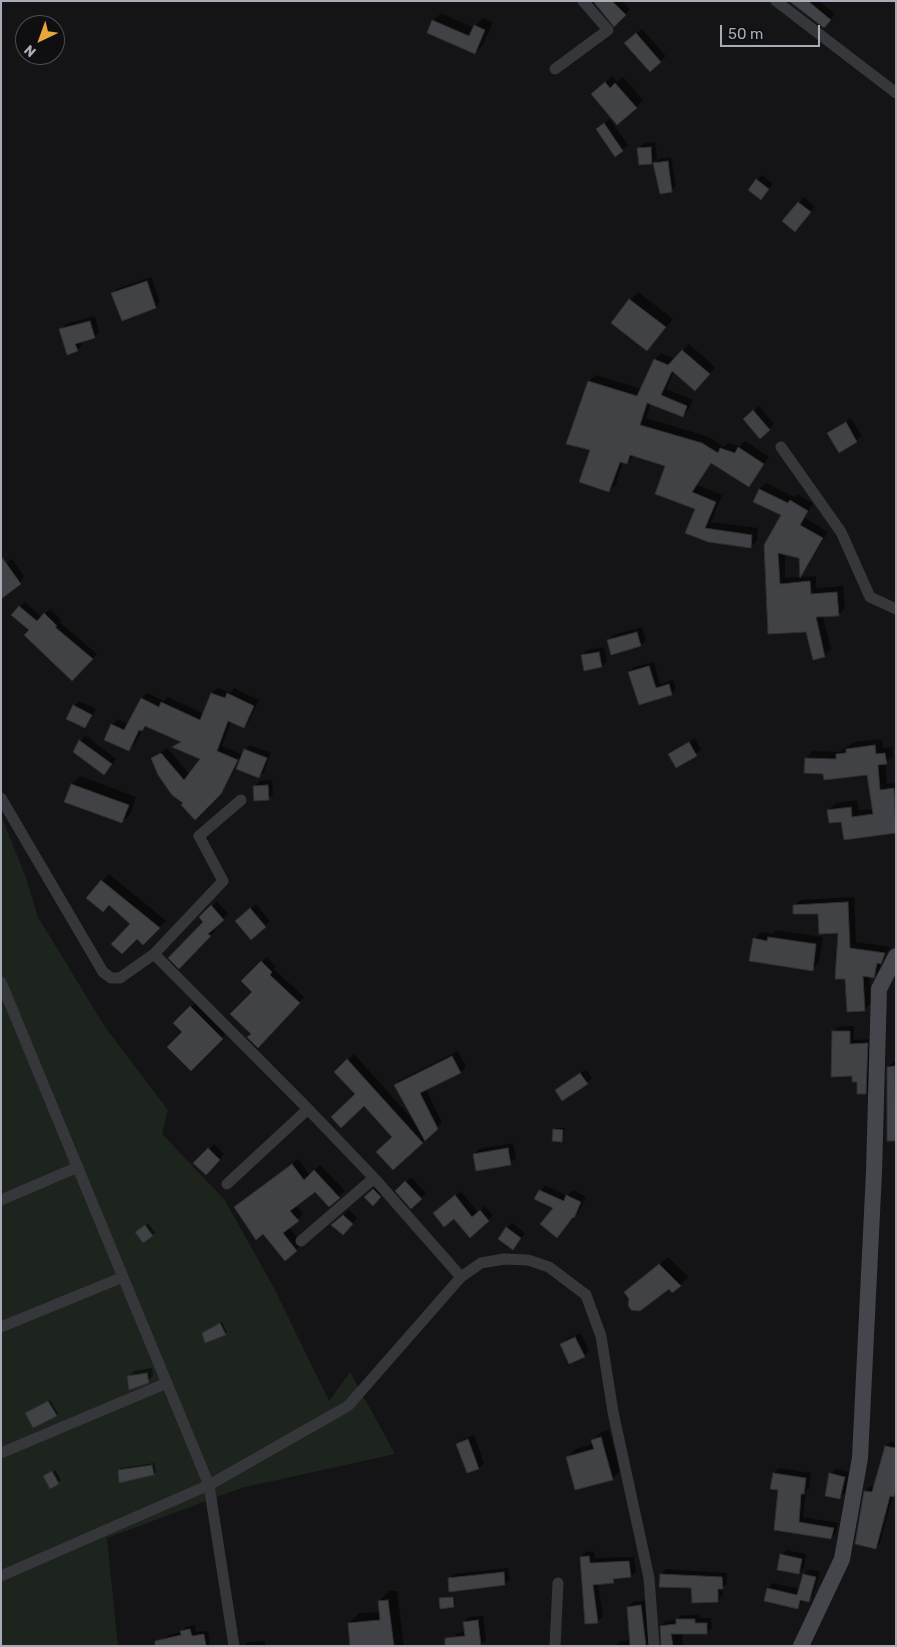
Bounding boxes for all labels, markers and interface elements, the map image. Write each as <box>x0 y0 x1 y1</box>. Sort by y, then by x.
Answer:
north arrow <box>15 15 65 65</box>
scale bar <box>722 15 822 47</box>
text: 50 m <box>728 25 763 43</box>
text: N <box>21 41 40 60</box>

